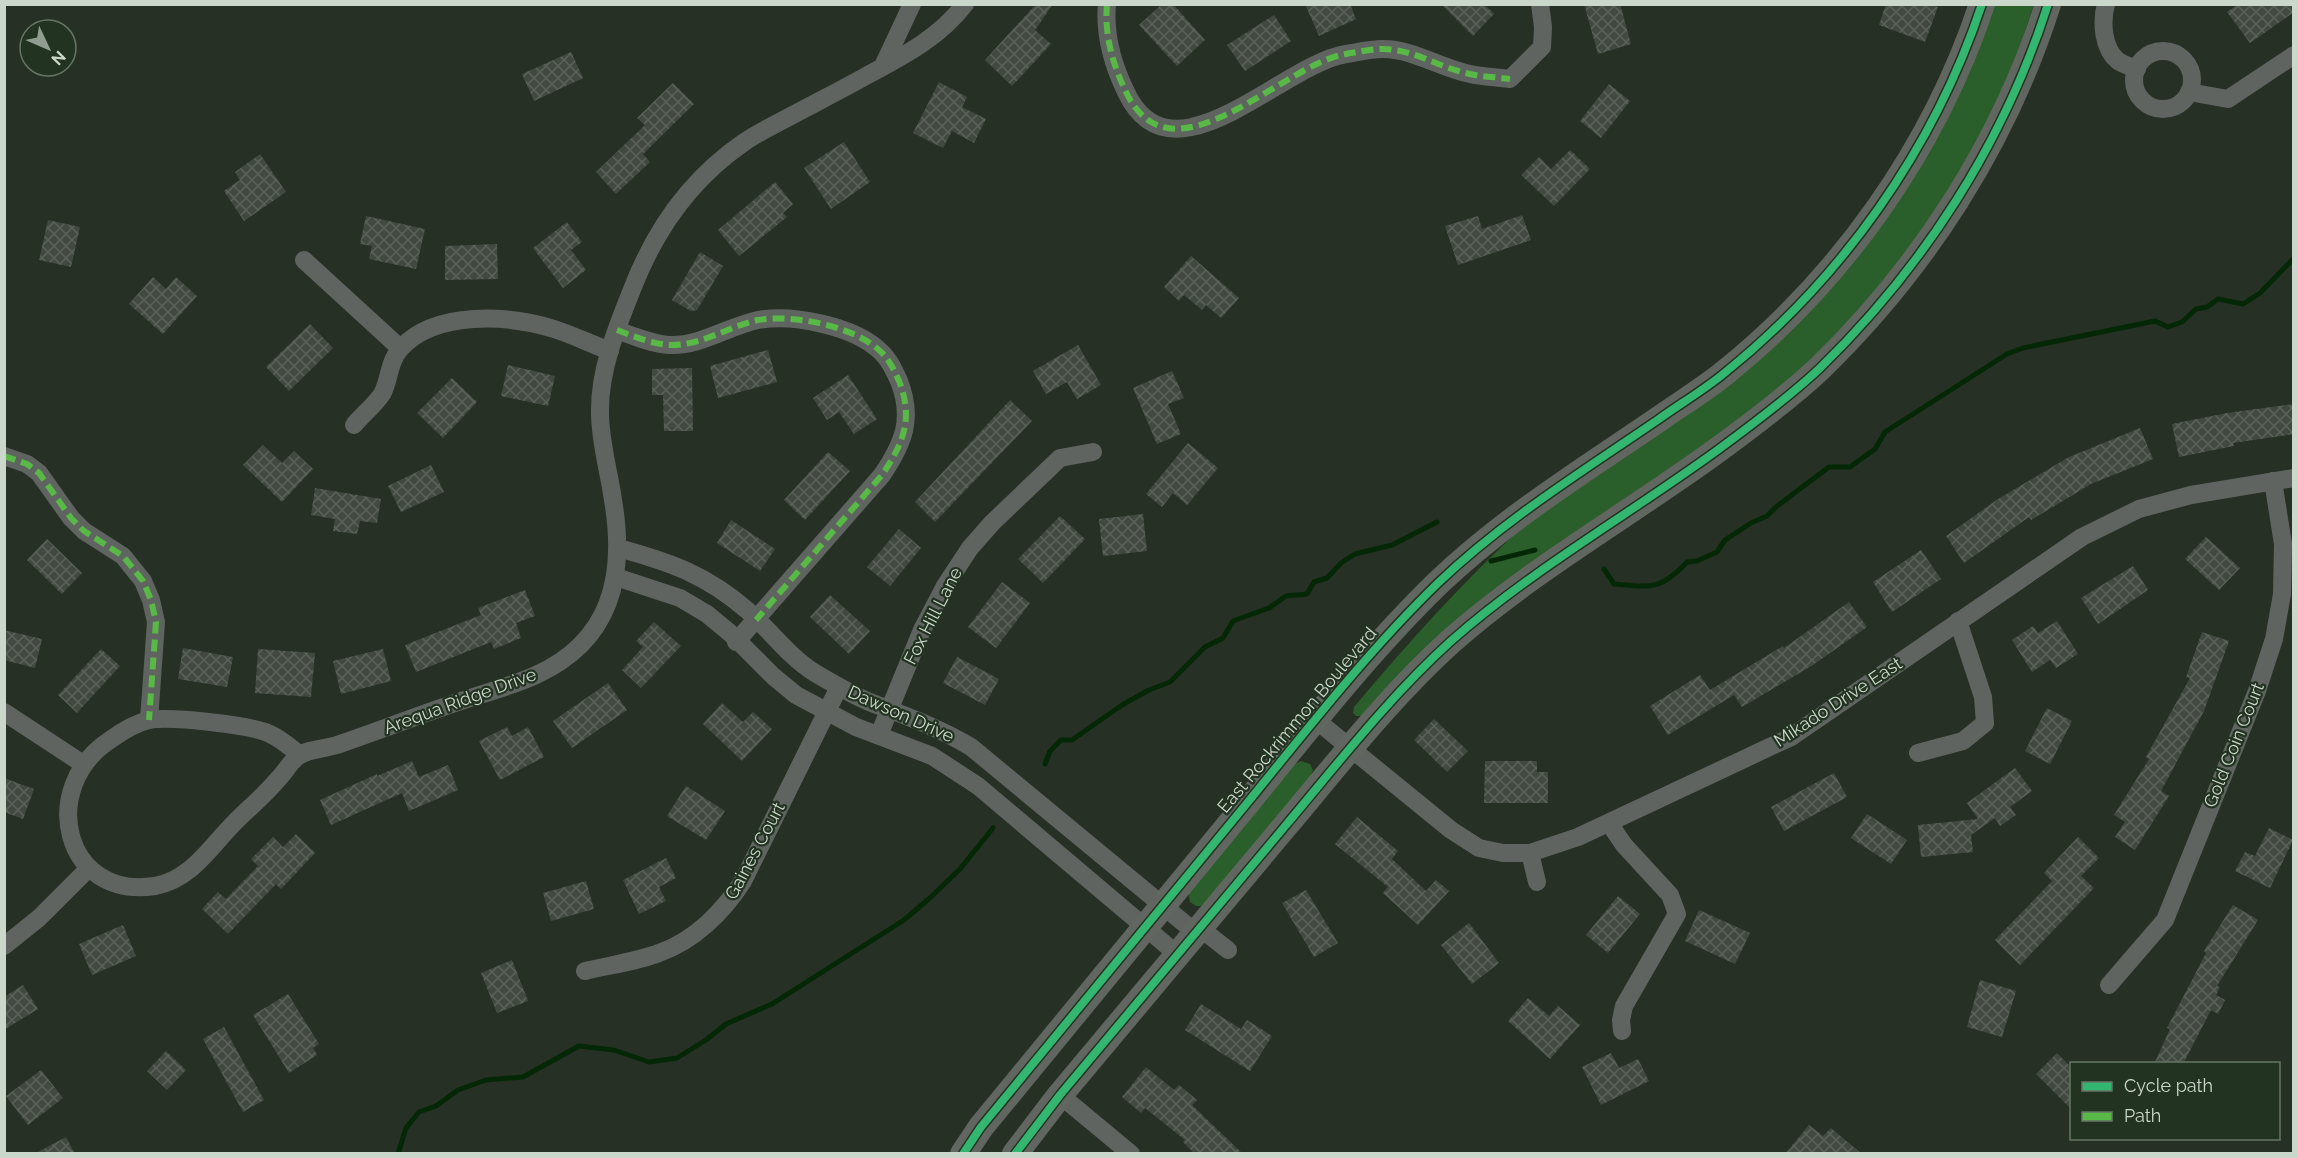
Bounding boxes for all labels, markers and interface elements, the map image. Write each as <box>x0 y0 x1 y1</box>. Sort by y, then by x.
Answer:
north arrow <box>18 18 78 78</box>
text: N <box>47 47 70 69</box>
street label: Fox Hill Lane <box>899 563 966 668</box>
street label: East Rockrimmon Boulevard <box>1213 623 1380 817</box>
street label: Mikado Drive East <box>1770 652 1906 751</box>
street label: Arequa Ridge Drive <box>381 663 539 738</box>
street label: Gold Coin Court <box>2199 679 2268 810</box>
street label: Dawson Drive <box>845 681 958 747</box>
street label: Gaines Court <box>720 799 789 903</box>
legend <box>2070 1062 2280 1140</box>
text: Cycle path <box>2124 1075 2213 1096</box>
text: Path <box>2124 1105 2161 1126</box>

